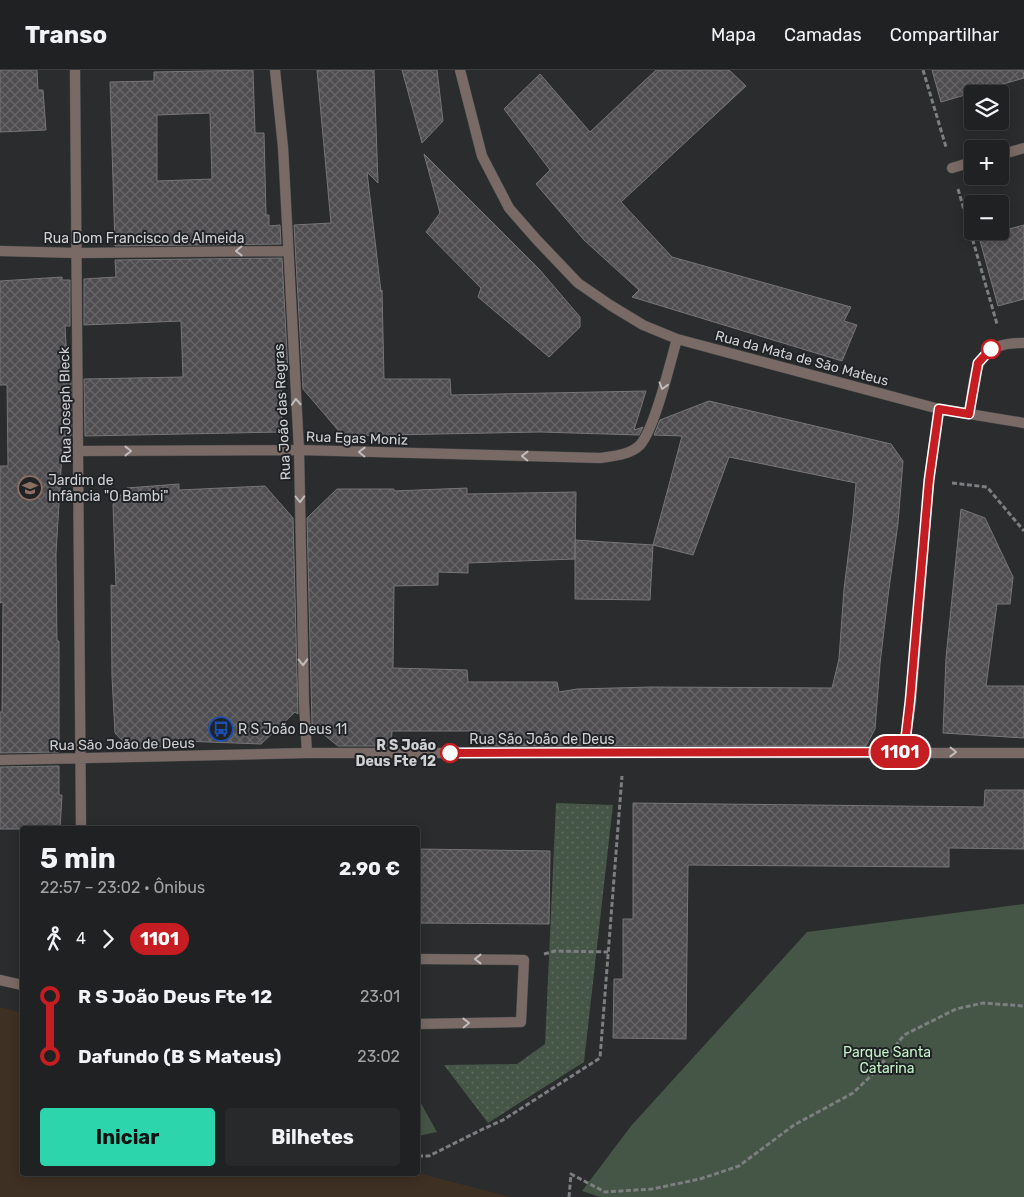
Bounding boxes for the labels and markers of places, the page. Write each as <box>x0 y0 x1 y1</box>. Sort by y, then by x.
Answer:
unlabelled marker <box>981 339 1001 359</box>
place label: Jardim de Infância "O Bambi" <box>48 472 169 505</box>
school or university icon: Jardim de Infância "O Bambi" <box>17 475 43 501</box>
bus stop icon: R S João Deus 11 <box>208 716 234 742</box>
place label: R S João Deus 11 <box>238 721 347 738</box>
place label: R S João Deus Fte 12 <box>355 737 436 770</box>
marker: R S João Deus Fte 12 <box>440 743 460 763</box>

